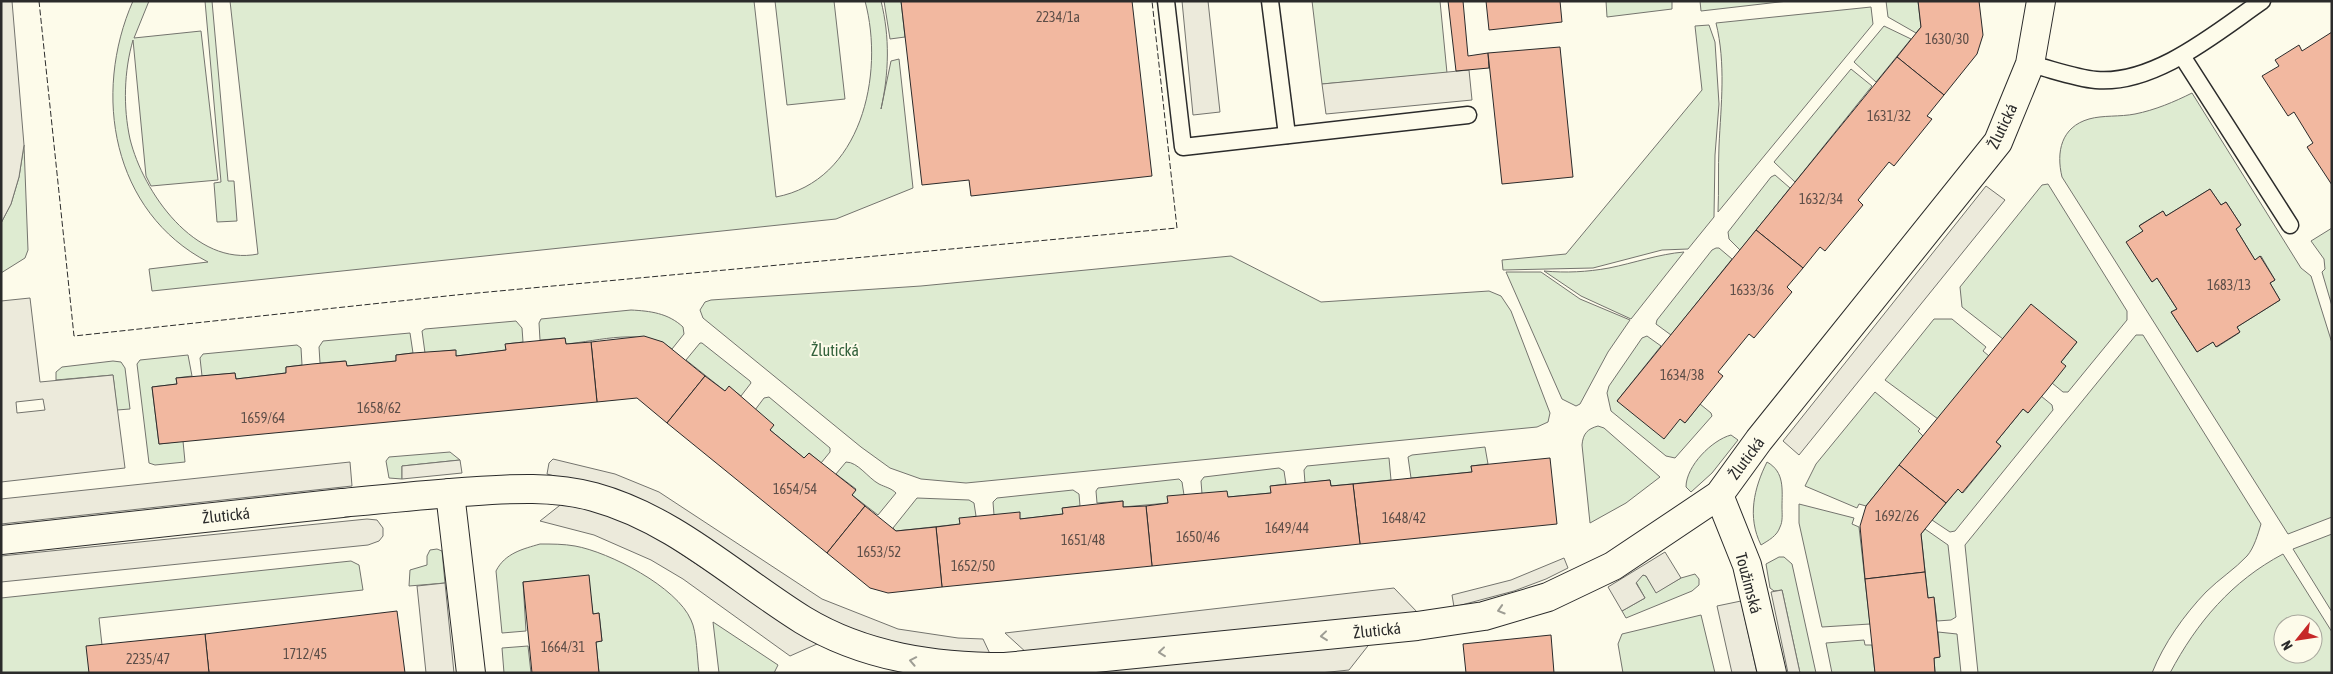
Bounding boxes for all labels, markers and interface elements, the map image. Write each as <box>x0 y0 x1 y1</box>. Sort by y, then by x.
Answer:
house number: 2234/1a <box>1036 9 1080 25</box>
house number: 1630/30 <box>1925 31 1970 47</box>
street label: Žlutická <box>1983 101 2021 151</box>
house number: 1631/32 <box>1867 108 1911 124</box>
house number: 1632/34 <box>1799 191 1844 207</box>
house number: 1683/13 <box>2207 277 2251 293</box>
house number: 1633/36 <box>1730 282 1775 298</box>
park label: Žlutická <box>811 341 859 359</box>
house number: 1634/38 <box>1660 367 1705 383</box>
house number: 1658/62 <box>357 400 401 416</box>
house number: 1659/64 <box>241 410 286 426</box>
street label: Žlutická <box>1724 433 1768 483</box>
house number: 1654/54 <box>773 481 818 497</box>
street label: Žlutická <box>201 504 251 526</box>
house number: 1692/26 <box>1875 508 1920 524</box>
house number: 1648/42 <box>1382 510 1426 526</box>
house number: 1649/44 <box>1265 520 1310 536</box>
house number: 1650/46 <box>1176 529 1221 545</box>
house number: 1651/48 <box>1061 532 1106 548</box>
house number: 1653/52 <box>857 544 901 560</box>
street label: Toužimská <box>1732 551 1766 615</box>
house number: 1652/50 <box>951 558 996 574</box>
one-way arrow <box>1498 605 1506 615</box>
north arrow <box>2273 614 2323 664</box>
street label: Žlutická <box>1352 619 1402 641</box>
one-way arrow <box>1319 630 1327 641</box>
text: N <box>2278 638 2296 653</box>
house number: 1664/31 <box>541 639 585 655</box>
house number: 1712/45 <box>283 646 327 662</box>
one-way arrow <box>1158 646 1166 657</box>
house number: 2235/47 <box>126 651 170 667</box>
one-way arrow <box>909 656 917 666</box>

